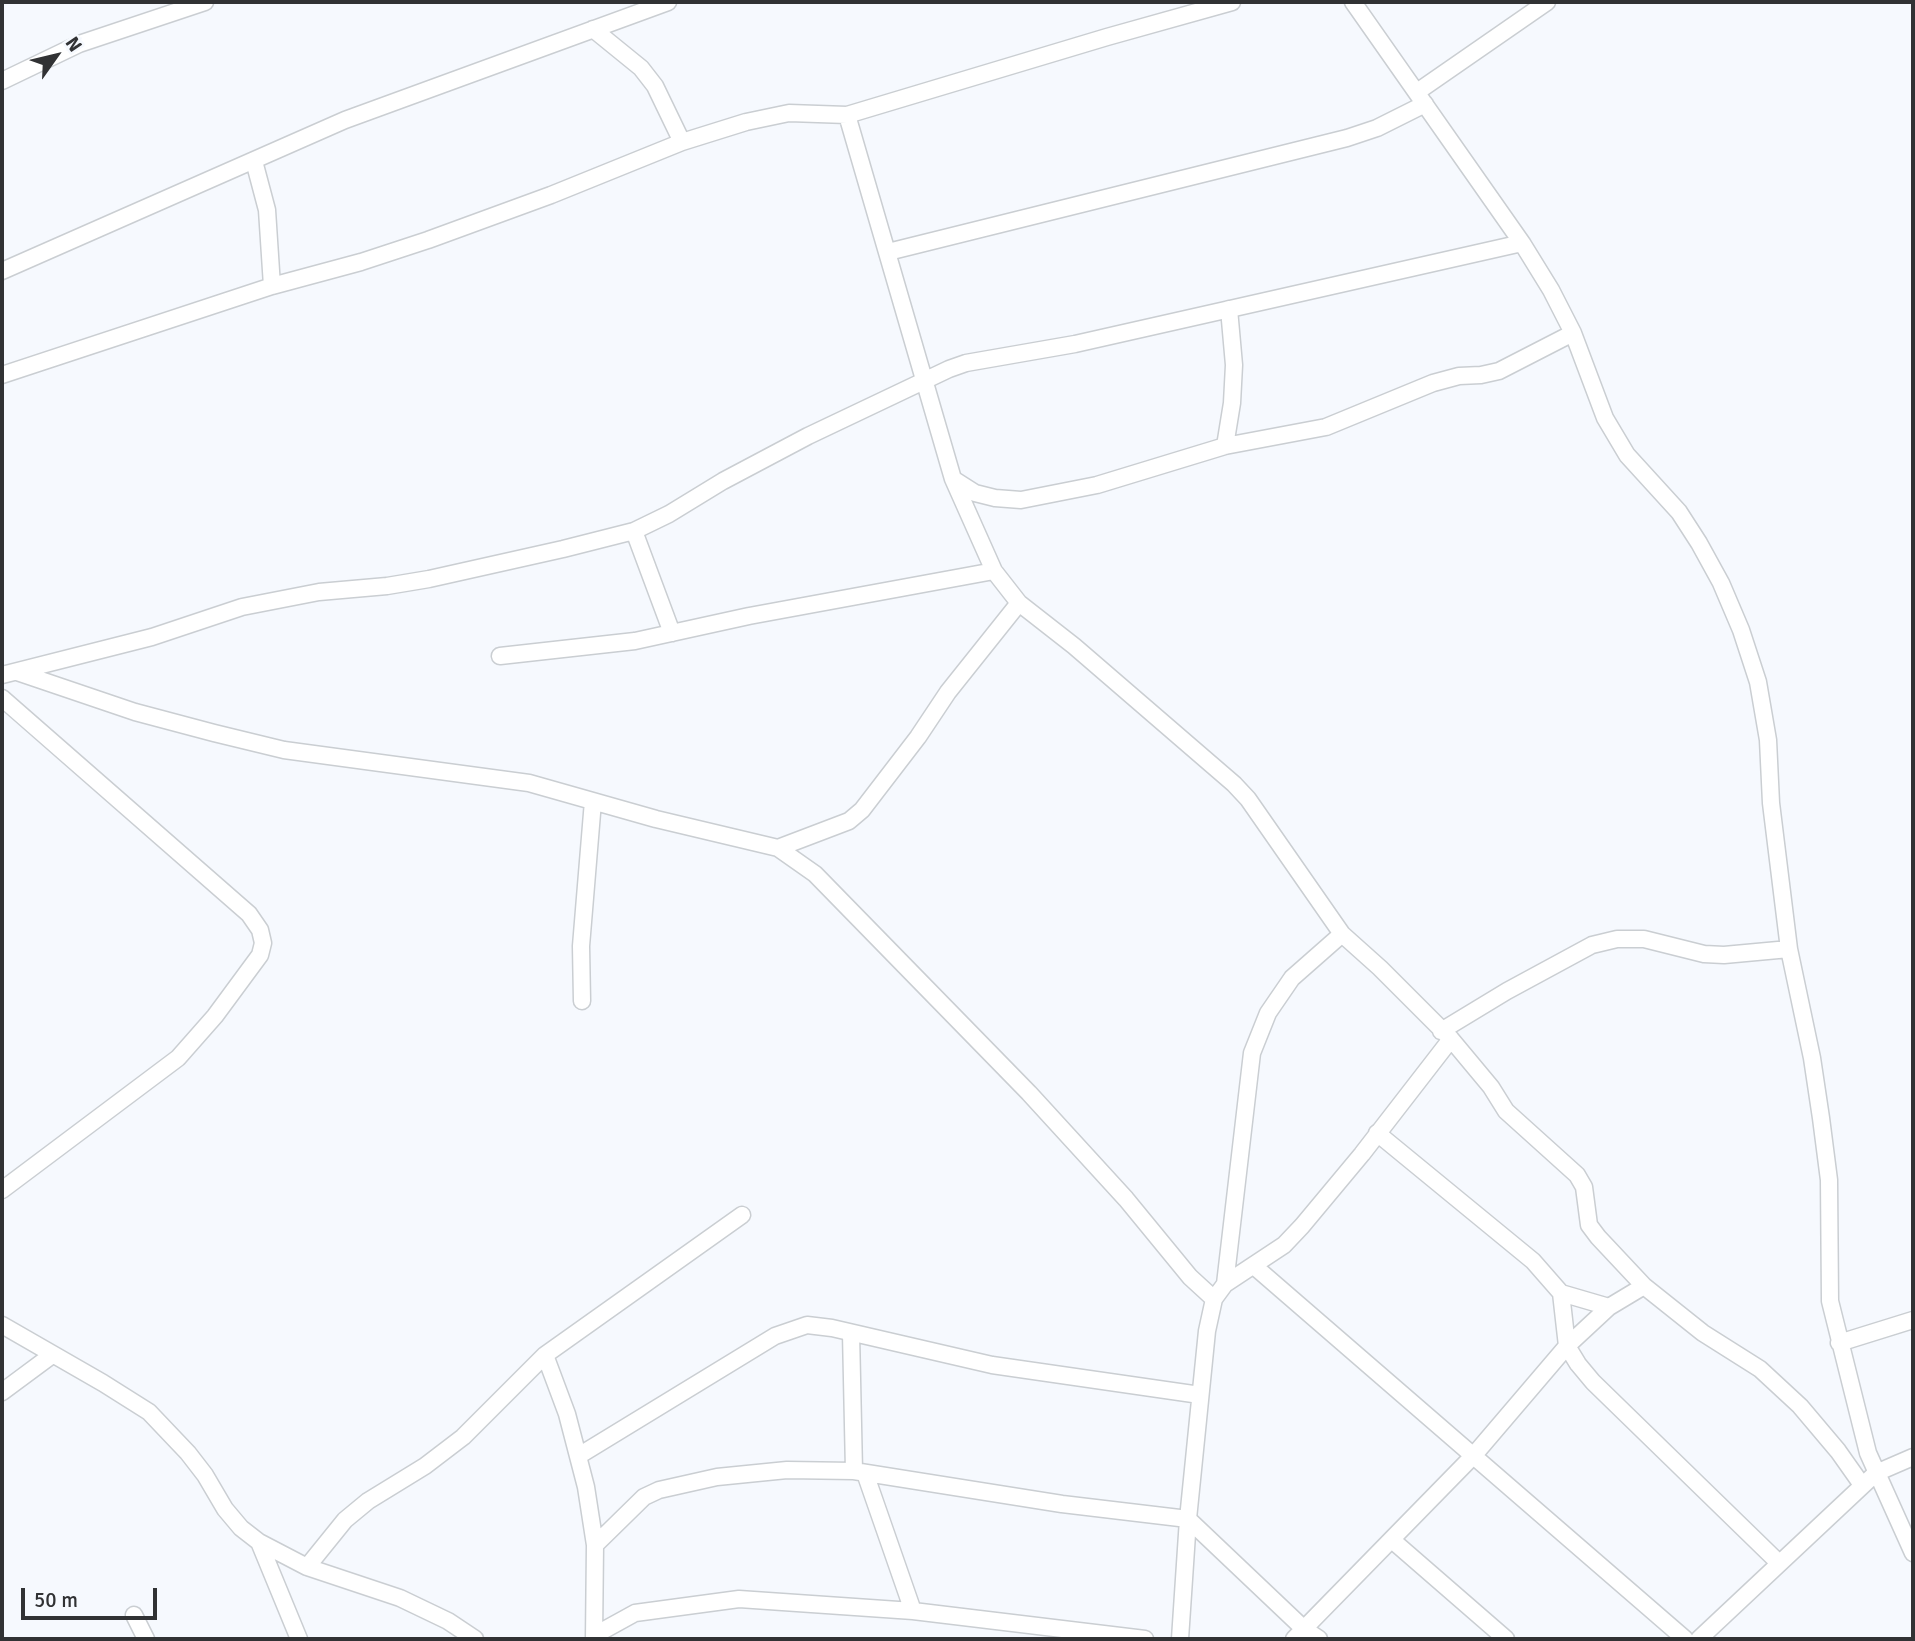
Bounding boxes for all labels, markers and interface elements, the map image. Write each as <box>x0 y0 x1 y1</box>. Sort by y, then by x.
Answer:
north arrow <box>21 21 91 91</box>
text: N <box>60 32 87 56</box>
scale bar <box>24 1574 161 1618</box>
text: 50 m <box>34 1587 78 1613</box>

